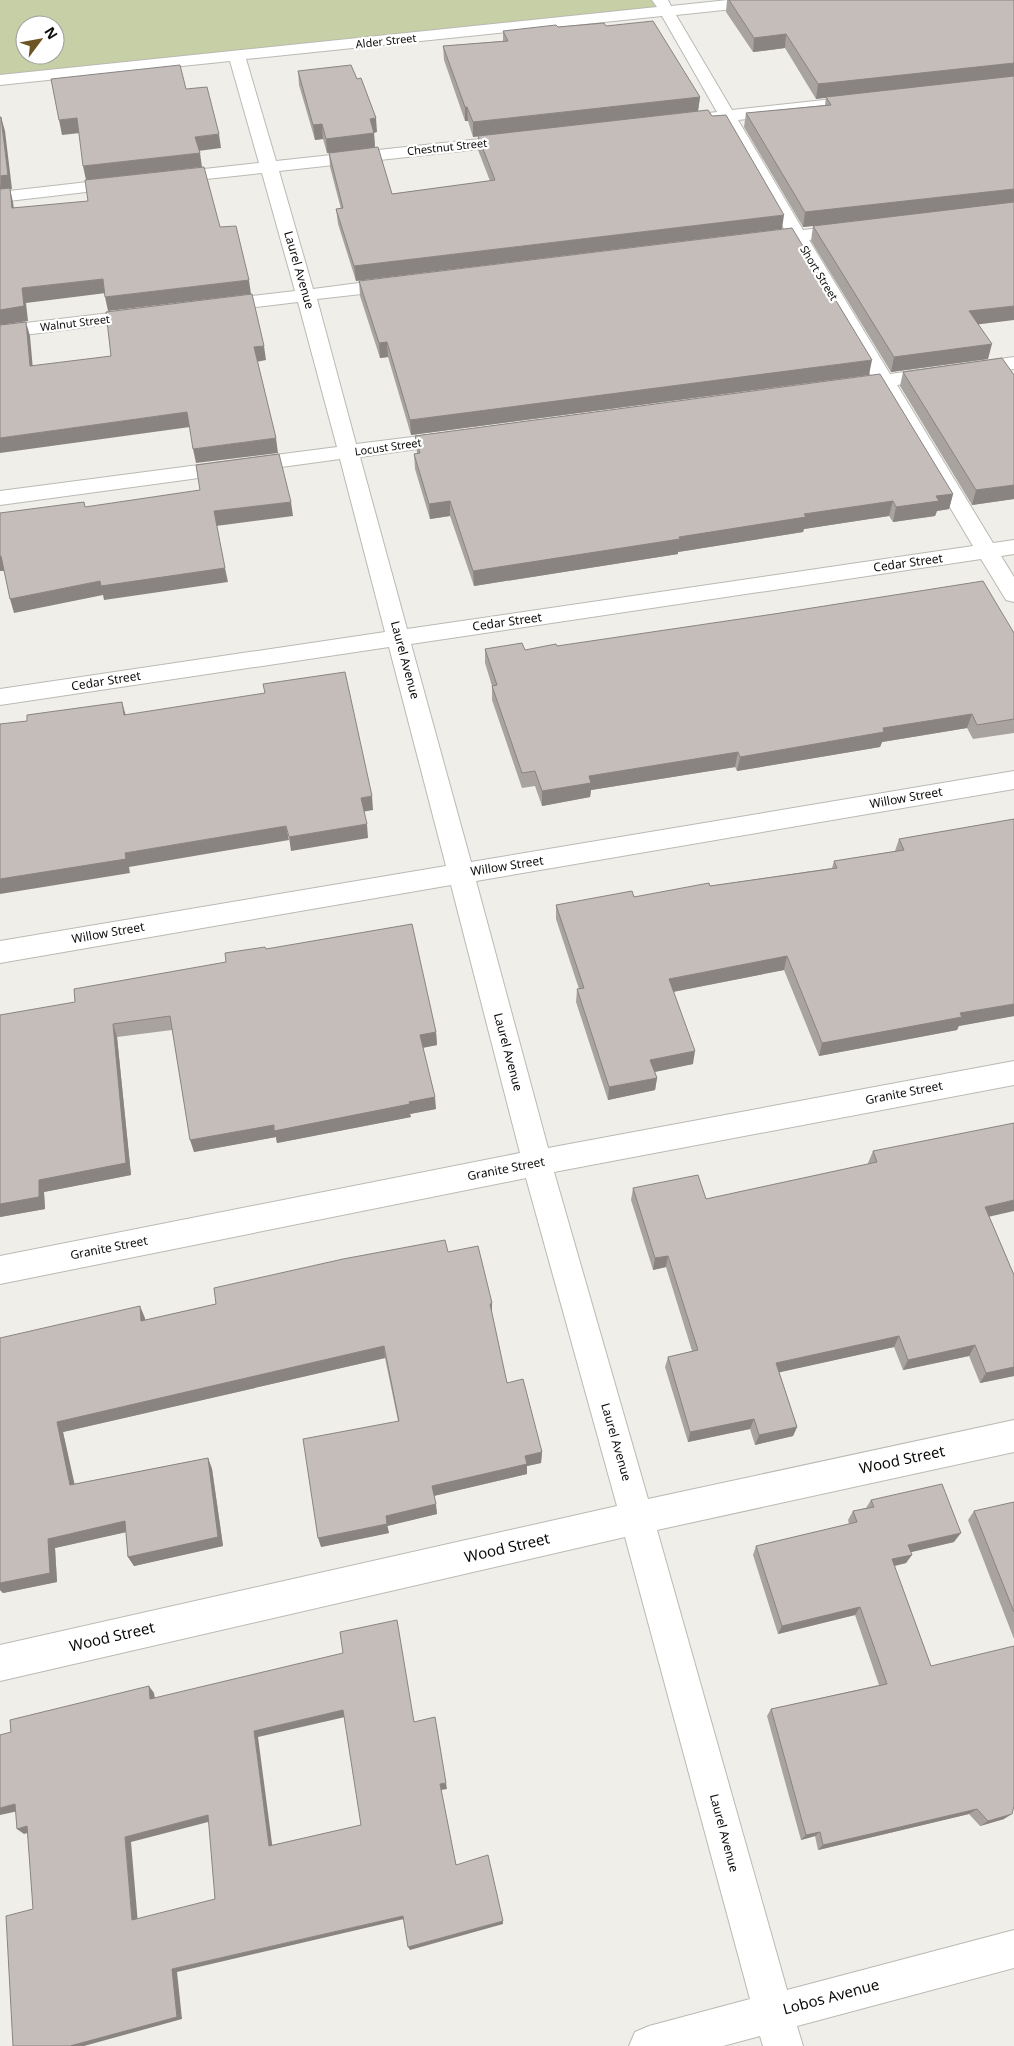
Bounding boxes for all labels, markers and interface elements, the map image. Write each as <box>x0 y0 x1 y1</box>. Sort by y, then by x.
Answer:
north arrow <box>15 15 65 65</box>
text: N <box>40 23 63 43</box>
street label: Alder Street <box>355 30 417 51</box>
street label: Chestnut Street <box>406 135 488 158</box>
street label: Laurel Avenue <box>280 229 319 311</box>
street label: Short Street <box>797 242 842 303</box>
street label: Walnut Street <box>39 311 111 334</box>
street label: Locust Street <box>354 434 422 459</box>
street label: Cedar Street <box>872 549 944 576</box>
street label: Cedar Street <box>471 608 543 635</box>
street label: Laurel Avenue <box>387 619 424 701</box>
street label: Cedar Street <box>70 667 143 694</box>
street label: Willow Street <box>868 783 944 812</box>
street label: Willow Street <box>469 851 545 880</box>
street label: Willow Street <box>70 918 146 947</box>
street label: Laurel Avenue <box>490 1011 527 1093</box>
street label: Granite Street <box>864 1077 945 1108</box>
street label: Granite Street <box>466 1153 547 1184</box>
street label: Granite Street <box>69 1232 150 1263</box>
street label: Laurel Avenue <box>597 1401 636 1483</box>
street label: Wood Street <box>857 1440 947 1478</box>
street label: Wood Street <box>462 1527 552 1567</box>
street label: Wood Street <box>67 1616 157 1656</box>
street label: Laurel Avenue <box>706 1792 743 1874</box>
street label: Lobos Avenue <box>780 1974 881 2019</box>

